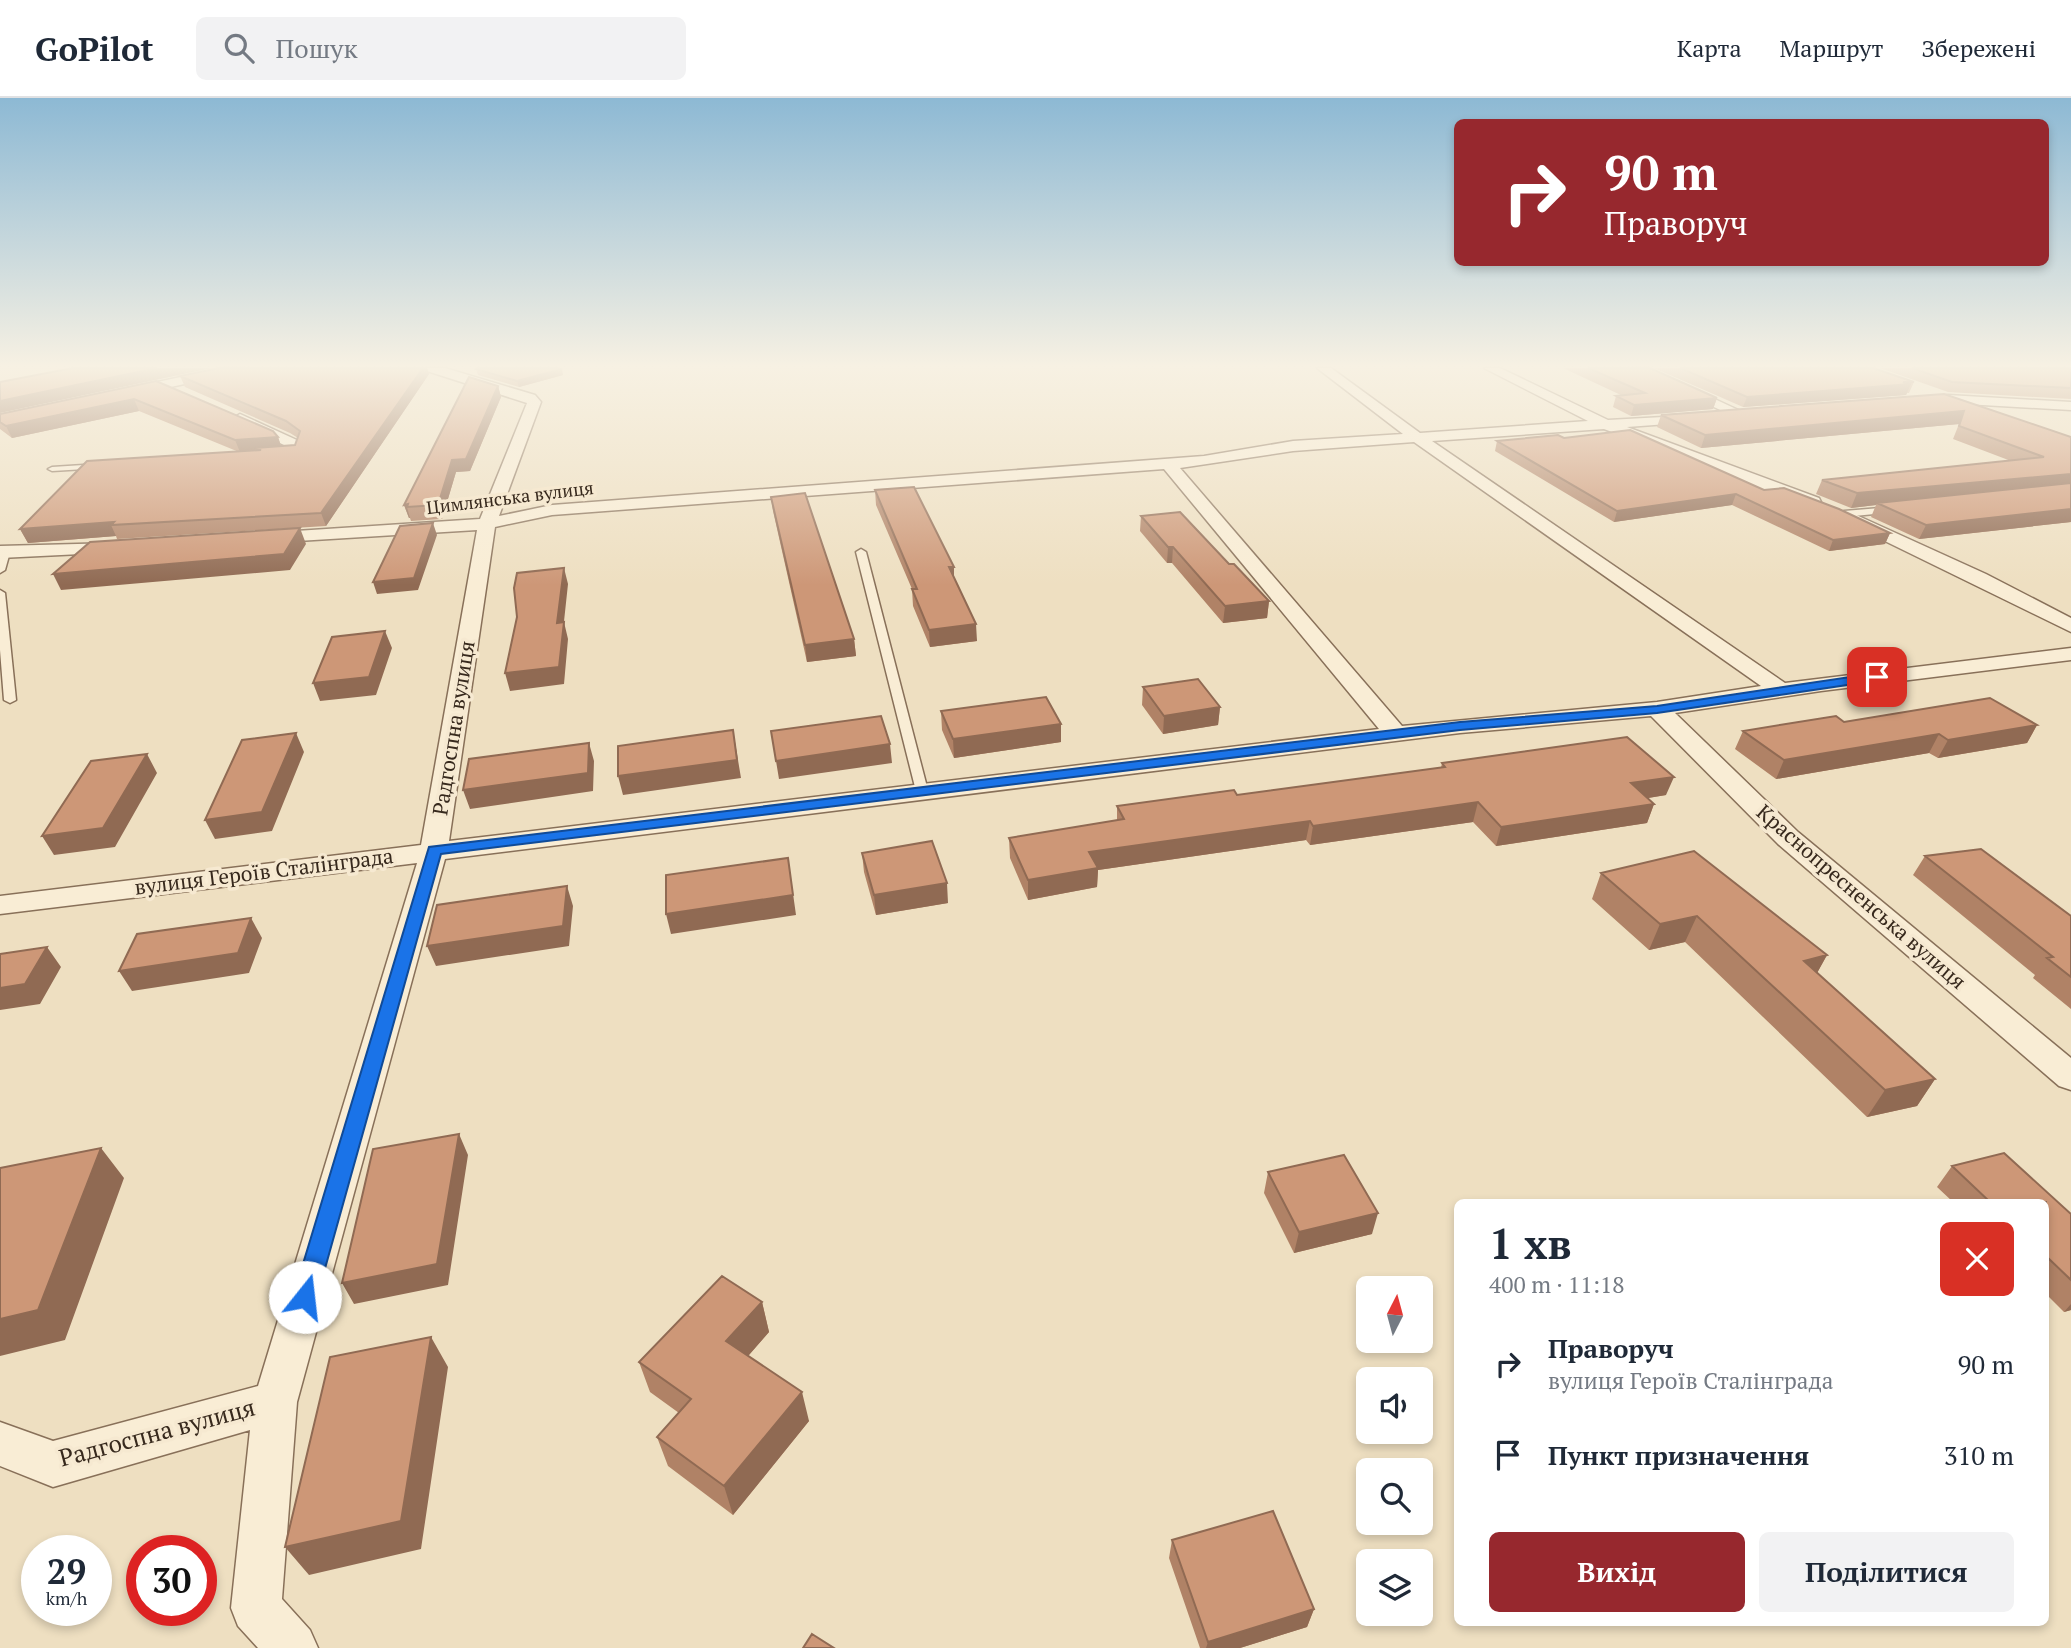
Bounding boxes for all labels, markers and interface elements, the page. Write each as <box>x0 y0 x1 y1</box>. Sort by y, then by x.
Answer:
search box <box>196 17 686 80</box>
text: GoPilot <box>35 27 154 70</box>
icon: search <box>220 29 258 67</box>
text: Пошук <box>276 31 357 65</box>
text: Карта <box>1677 32 1742 64</box>
text: Маршрут <box>1780 32 1883 64</box>
text: Збережені <box>1921 32 2036 64</box>
text: 90 m <box>1604 139 1718 204</box>
icon: right <box>1489 147 1580 238</box>
text: Праворуч <box>1604 202 1748 244</box>
street label: Цимлянська вулиця <box>425 475 595 519</box>
street label: Радгоспна вулиця <box>425 639 481 817</box>
pin <box>1847 647 1907 707</box>
icon: arrive <box>1858 658 1896 696</box>
street label: Краснопресненська вулиця <box>1751 798 1972 995</box>
street label: вулиця Героїв Сталінграда <box>133 841 395 901</box>
text: 1 хв <box>1489 1215 1572 1271</box>
button: close <box>1940 1222 2014 1296</box>
position arrow <box>268 1260 342 1334</box>
text: 400 m · 11:18 <box>1489 1269 1624 1300</box>
north arrow <box>1356 1276 1433 1353</box>
map controls <box>1356 1276 1433 1626</box>
text: Праворуч <box>1548 1331 1674 1365</box>
icon: right <box>1489 1345 1527 1383</box>
text: 90 m <box>1958 1347 2014 1381</box>
text: вулиця Героїв Сталінграда <box>1548 1365 1833 1396</box>
button: sound <box>1356 1367 1433 1444</box>
street label: Радгоспна вулиця <box>55 1390 258 1474</box>
icon: arrive <box>1489 1436 1527 1474</box>
text: Пункт призначення <box>1548 1438 1809 1472</box>
text: 310 m <box>1944 1438 2014 1472</box>
button: search <box>1356 1458 1433 1535</box>
button: Вихід <box>1489 1532 1745 1612</box>
button: Поділитися <box>1759 1532 2014 1612</box>
speed limit sign: 30 <box>126 1535 217 1626</box>
text: 29 <box>47 1548 86 1594</box>
button: layers <box>1356 1549 1433 1626</box>
text: km/h <box>46 1586 87 1610</box>

